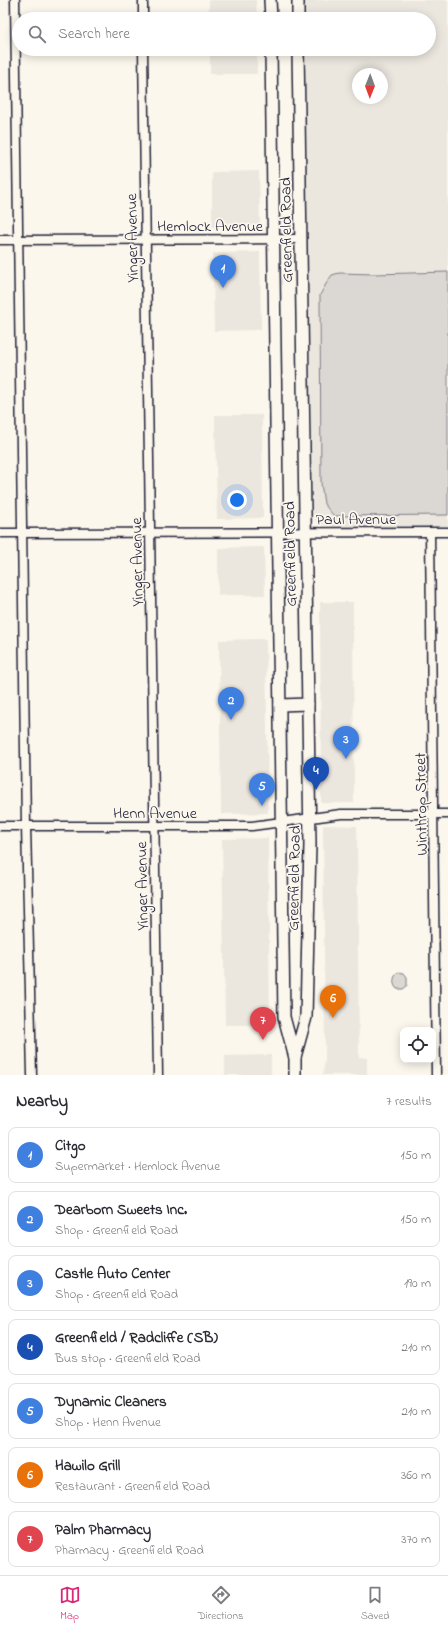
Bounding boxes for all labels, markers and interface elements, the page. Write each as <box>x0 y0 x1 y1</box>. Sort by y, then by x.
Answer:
search box <box>12 12 436 56</box>
icon: search <box>26 23 48 45</box>
text: Search here <box>58 23 130 45</box>
north arrow <box>352 68 388 104</box>
street label: Greenfield Road <box>274 177 300 283</box>
street label: Yinger Avenue <box>120 192 146 283</box>
street label: Hemlock Avenue <box>157 215 264 239</box>
pin: 1 <box>210 255 236 288</box>
your location <box>227 490 247 510</box>
street label: Greenfield Road <box>278 501 304 607</box>
street label: Paul Avenue <box>316 508 397 532</box>
street label: Yinger Avenue <box>125 516 151 607</box>
pin: 2 <box>218 687 244 720</box>
pin: 3 <box>333 726 359 759</box>
street label: Winthrop Street <box>409 752 435 856</box>
pin: 4 <box>303 757 329 790</box>
pin: 5 <box>249 773 275 806</box>
street label: Henn Avenue <box>113 802 198 826</box>
street label: Greenfield Road <box>282 825 308 931</box>
street label: Yinger Avenue <box>130 840 156 931</box>
pin: 6 <box>320 985 346 1018</box>
pin: 7 <box>250 1007 276 1040</box>
map controls <box>400 1027 436 1063</box>
button: locate <box>400 1027 436 1063</box>
text: Nearby <box>16 1089 68 1114</box>
text: 7 results <box>386 1092 432 1111</box>
text: Citgo <box>55 1135 86 1157</box>
text: 1 <box>28 1146 32 1165</box>
text: 150 m <box>400 1146 431 1165</box>
text: Supermarket · Hemlock Avenue <box>55 1157 220 1176</box>
text: Dearborn Sweets Inc. <box>55 1199 187 1221</box>
text: 2 <box>27 1210 33 1229</box>
text: 150 m <box>400 1210 431 1229</box>
text: Shop · Greenfield Road <box>55 1221 178 1240</box>
text: Castle Auto Center <box>55 1263 170 1285</box>
text: 3 <box>27 1274 33 1293</box>
text: 190 m <box>404 1274 431 1293</box>
text: Shop · Greenfield Road <box>55 1285 178 1304</box>
text: Greenfield / Radcliffe (SB) <box>55 1327 218 1349</box>
text: 4 <box>27 1338 33 1357</box>
text: 210 m <box>401 1338 431 1357</box>
text: Bus stop · Greenfield Road <box>55 1349 201 1368</box>
text: Dynamic Cleaners <box>55 1391 167 1413</box>
text: 5 <box>26 1402 34 1421</box>
text: 210 m <box>401 1402 431 1421</box>
text: Shop · Henn Avenue <box>55 1413 161 1432</box>
text: Hawilo Grill <box>55 1455 120 1477</box>
text: 6 <box>27 1466 33 1485</box>
text: 360 m <box>401 1466 431 1485</box>
text: Restaurant · Greenfield Road <box>55 1477 210 1496</box>
text: Palm Pharmacy <box>55 1519 151 1541</box>
text: 7 <box>27 1530 33 1549</box>
text: 370 m <box>401 1530 431 1549</box>
text: Pharmacy · Greenfield Road <box>55 1541 204 1560</box>
tab: Map <box>59 1584 81 1624</box>
tab: Directions <box>198 1584 243 1624</box>
tab: Saved <box>361 1584 389 1624</box>

